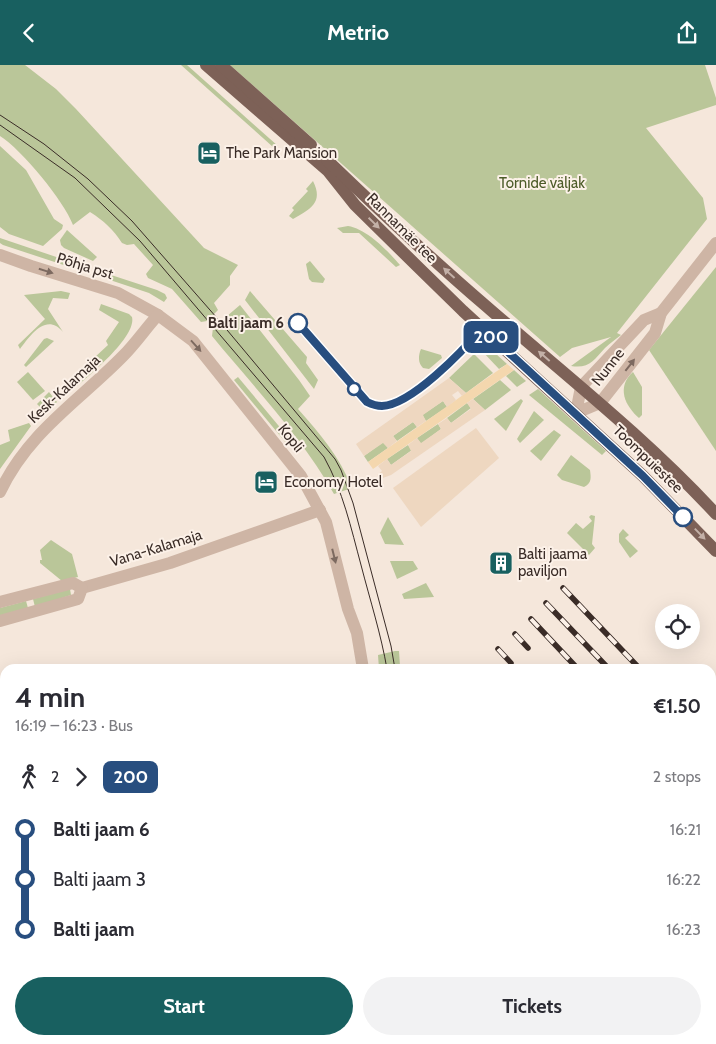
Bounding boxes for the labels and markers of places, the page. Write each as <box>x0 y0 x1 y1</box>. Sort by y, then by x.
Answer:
hotel icon: The Park Mansion <box>196 140 222 166</box>
place label: The Park Mansion <box>226 144 337 162</box>
marker: Balti jaam 6 <box>288 313 308 333</box>
place label: Balti jaam 6 <box>208 314 284 332</box>
unlabelled marker <box>347 382 361 396</box>
hotel icon: Economy Hotel <box>253 469 279 495</box>
place label: Economy Hotel <box>284 473 383 491</box>
unlabelled marker <box>673 507 693 527</box>
place label: Balti jaama paviljon <box>518 545 588 580</box>
building icon: Balti jaama paviljon <box>488 550 514 576</box>

